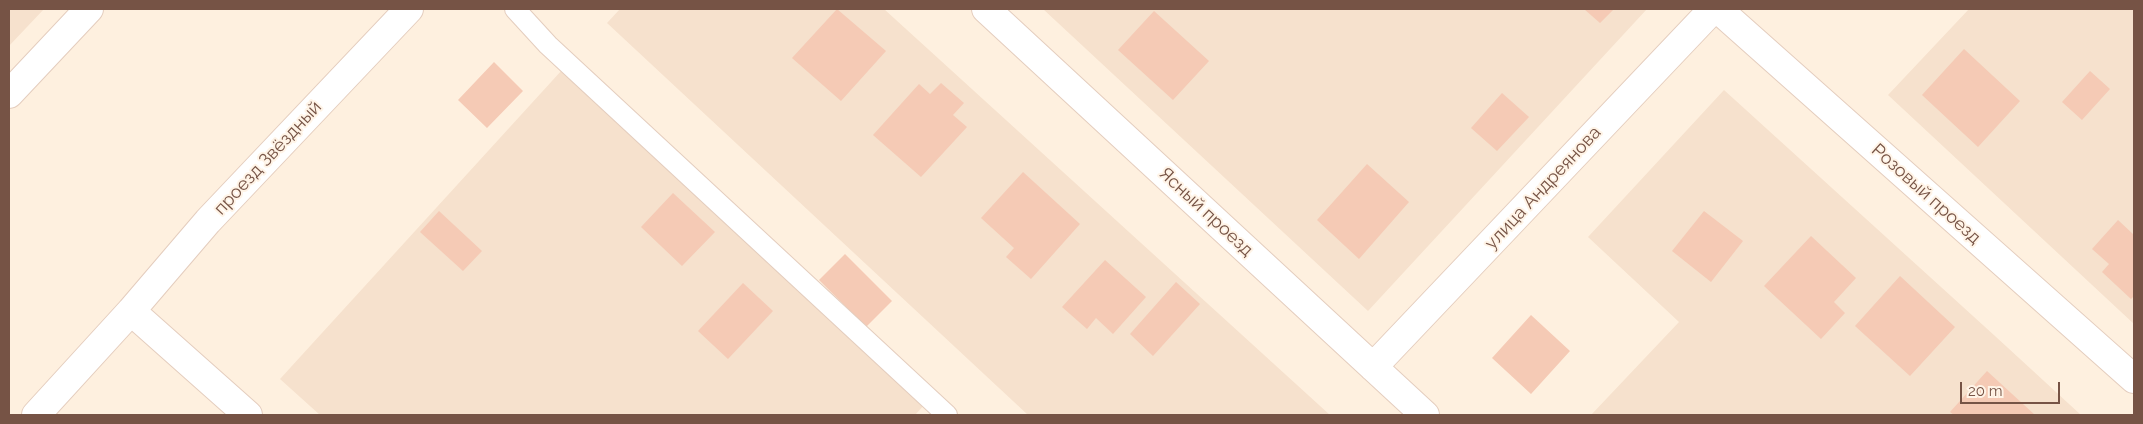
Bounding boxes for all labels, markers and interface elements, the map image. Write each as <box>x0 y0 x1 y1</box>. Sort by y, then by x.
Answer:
street label: проезд Звёздный <box>210 97 326 219</box>
street label: улица Андреянова <box>1480 122 1606 254</box>
street label: Розовый проезд <box>1867 139 1985 249</box>
street label: Ясный проезд <box>1155 163 1257 261</box>
scale bar <box>1963 372 2063 404</box>
text: 20 m <box>1968 382 2003 400</box>

